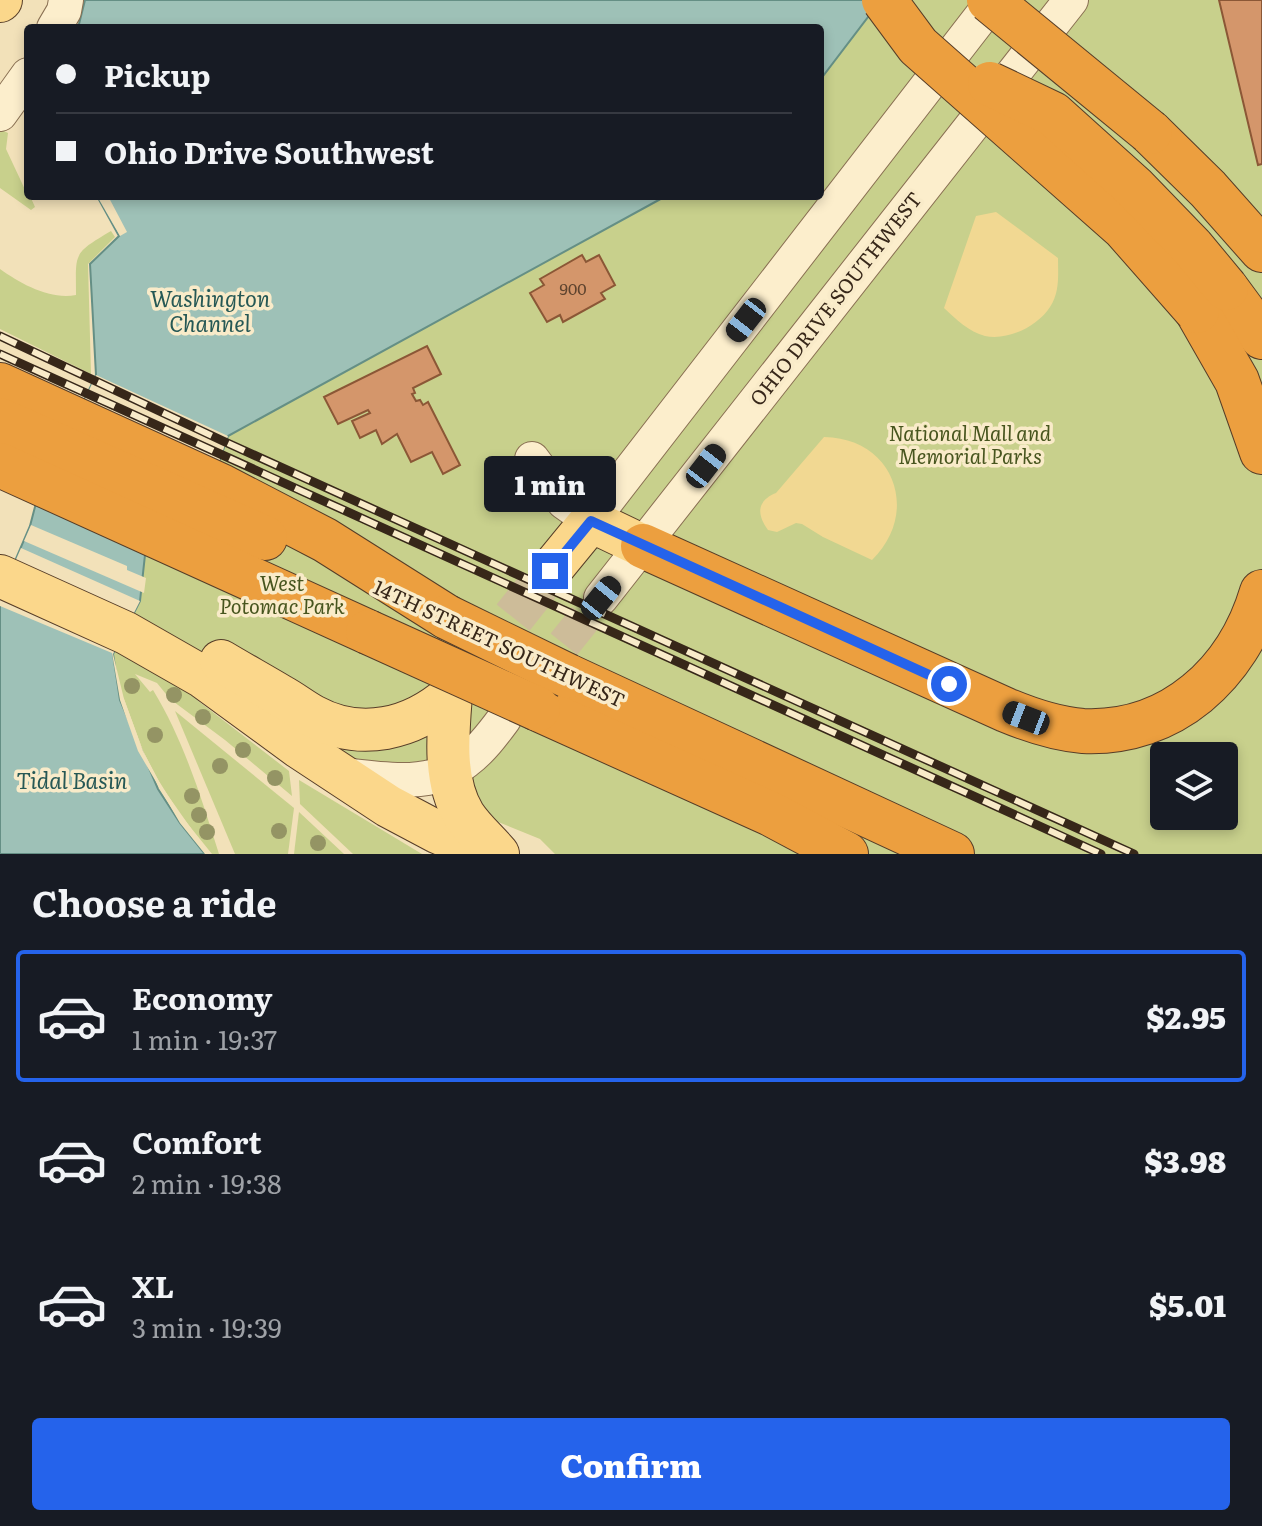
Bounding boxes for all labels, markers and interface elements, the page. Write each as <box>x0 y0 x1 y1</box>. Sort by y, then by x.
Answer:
text: Pickup <box>104 52 211 96</box>
text: Ohio Drive Southwest <box>104 129 434 173</box>
street label: OHIO DRIVE SOUTHWEST <box>741 184 928 411</box>
house number: 900 <box>560 276 586 300</box>
water label: Washington Channel <box>150 281 270 339</box>
car <box>722 294 770 346</box>
park label: National Mall and Memorial Parks <box>889 417 1052 470</box>
car <box>682 440 730 492</box>
callout: 1 min <box>484 455 616 511</box>
text: 1 min <box>515 464 585 503</box>
route end <box>532 553 568 589</box>
park label: West Potomac Park <box>219 567 345 620</box>
street label: 14TH STREET SOUTHWEST <box>369 571 630 714</box>
car <box>577 572 625 624</box>
route start <box>931 666 967 702</box>
car <box>999 698 1053 738</box>
map controls <box>1150 742 1238 830</box>
button: layers <box>1150 742 1238 830</box>
water label: Tidal Basin <box>17 763 127 796</box>
text: Choose a ride <box>32 875 277 928</box>
text: Economy <box>132 975 272 1019</box>
icon: car <box>36 980 108 1052</box>
text: $2.95 <box>1146 994 1226 1038</box>
text: 1 min · 19:37 <box>132 1019 277 1058</box>
text: Comfort <box>132 1119 262 1163</box>
icon: car <box>36 1124 108 1196</box>
text: $3.98 <box>1144 1138 1226 1182</box>
text: 2 min · 19:38 <box>132 1163 282 1202</box>
text: XL <box>132 1263 174 1307</box>
icon: car <box>36 1268 108 1340</box>
text: $5.01 <box>1149 1282 1226 1326</box>
text: 3 min · 19:39 <box>132 1307 282 1346</box>
button: Confirm <box>32 1418 1230 1510</box>

